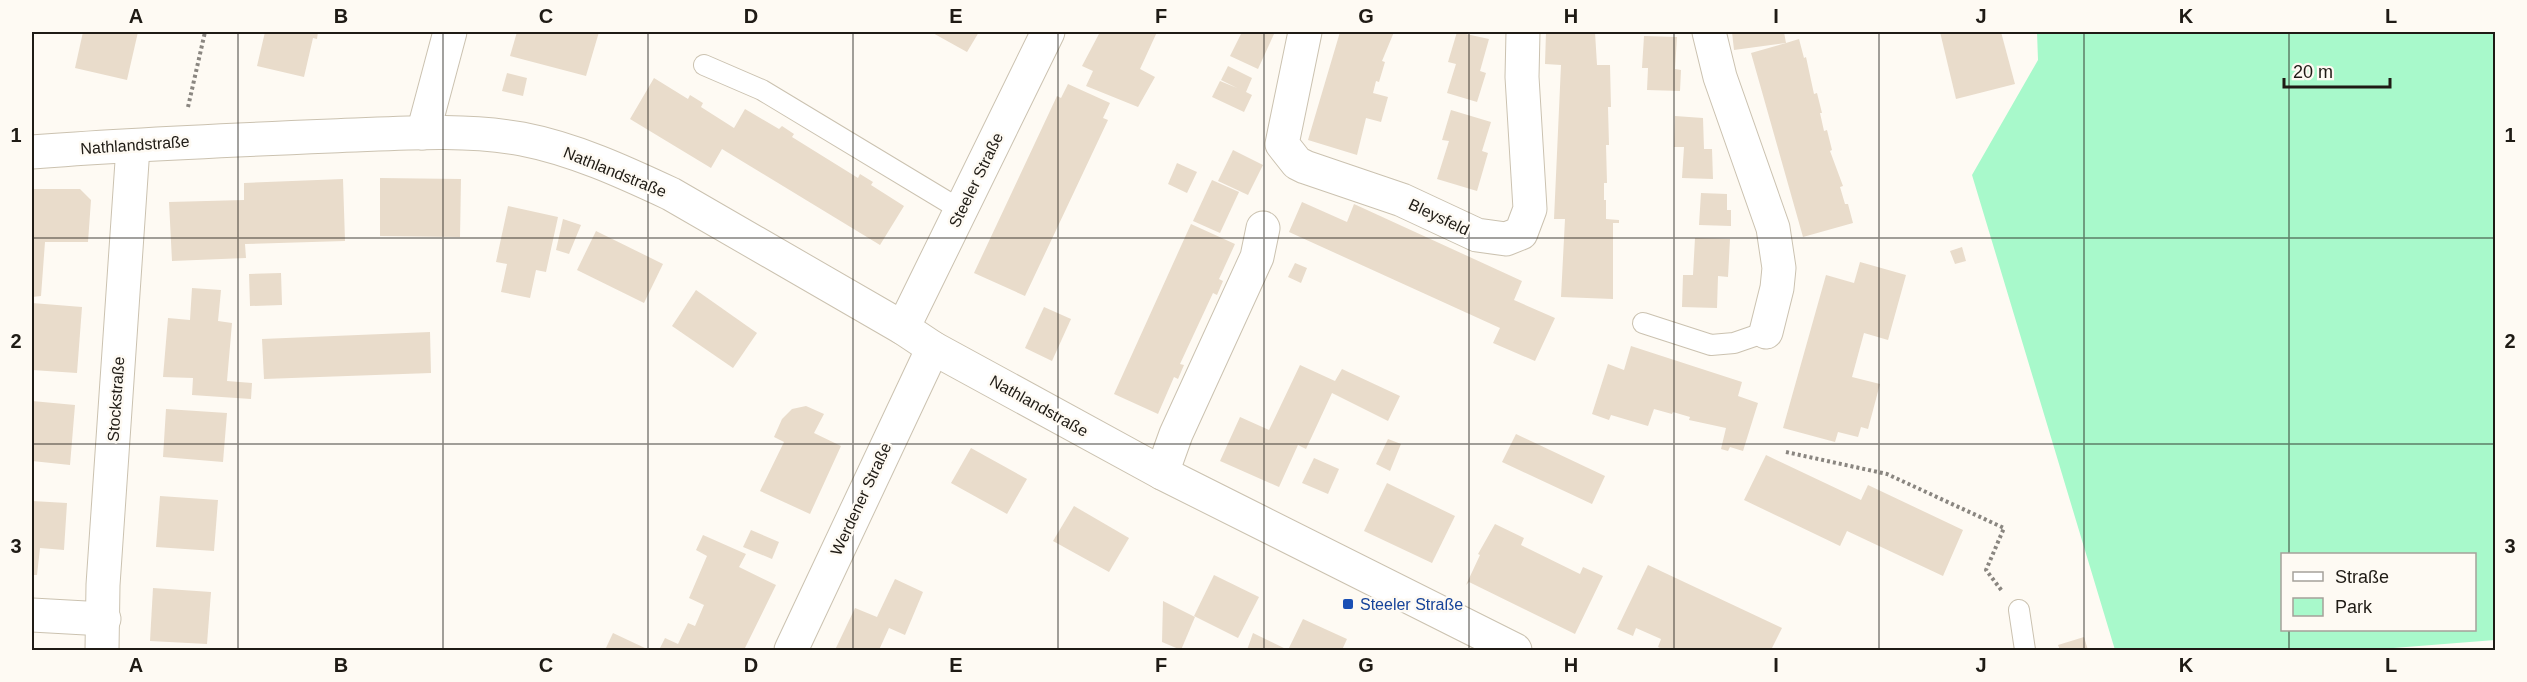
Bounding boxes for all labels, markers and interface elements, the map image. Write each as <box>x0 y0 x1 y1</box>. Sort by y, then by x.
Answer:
text: A <box>129 5 143 27</box>
text: B <box>334 5 348 27</box>
text: C <box>539 5 553 27</box>
text: D <box>744 5 758 27</box>
text: E <box>949 5 963 27</box>
text: F <box>1155 5 1167 27</box>
text: G <box>1358 5 1374 27</box>
text: H <box>1564 5 1578 27</box>
text: I <box>1773 5 1779 27</box>
text: J <box>1975 5 1987 27</box>
text: K <box>2179 5 2194 27</box>
text: L <box>2385 5 2397 27</box>
scale bar <box>2284 51 2390 89</box>
text: 20 m <box>2293 62 2333 82</box>
text: 1 <box>10 124 22 146</box>
text: 1 <box>2504 124 2516 146</box>
street label: Steeler Straße <box>946 130 1006 230</box>
street label: Nathlandstraße <box>80 133 190 157</box>
street label: Nathlandstraße <box>561 144 669 200</box>
street label: Bleysfeld <box>1406 196 1472 238</box>
text: 2 <box>10 330 22 352</box>
text: 2 <box>2504 330 2516 352</box>
street label: Stockstraße <box>105 356 127 442</box>
street label: Nathlandstraße <box>987 372 1091 440</box>
street label: Werdener Straße <box>827 440 895 558</box>
text: 3 <box>10 535 22 557</box>
text: 3 <box>2504 535 2516 557</box>
legend <box>2281 553 2476 631</box>
text: Straße <box>2335 567 2389 587</box>
place label: Steeler Straße <box>1360 596 1463 613</box>
marker: Steeler Straße <box>1341 597 1355 611</box>
text: Park <box>2335 597 2373 617</box>
text: A <box>129 654 143 676</box>
text: B <box>334 654 348 676</box>
text: C <box>539 654 553 676</box>
text: D <box>744 654 758 676</box>
text: E <box>949 654 963 676</box>
text: F <box>1155 654 1167 676</box>
text: G <box>1358 654 1374 676</box>
text: H <box>1564 654 1578 676</box>
text: I <box>1773 654 1779 676</box>
text: J <box>1975 654 1987 676</box>
text: K <box>2179 654 2194 676</box>
text: L <box>2385 654 2397 676</box>

